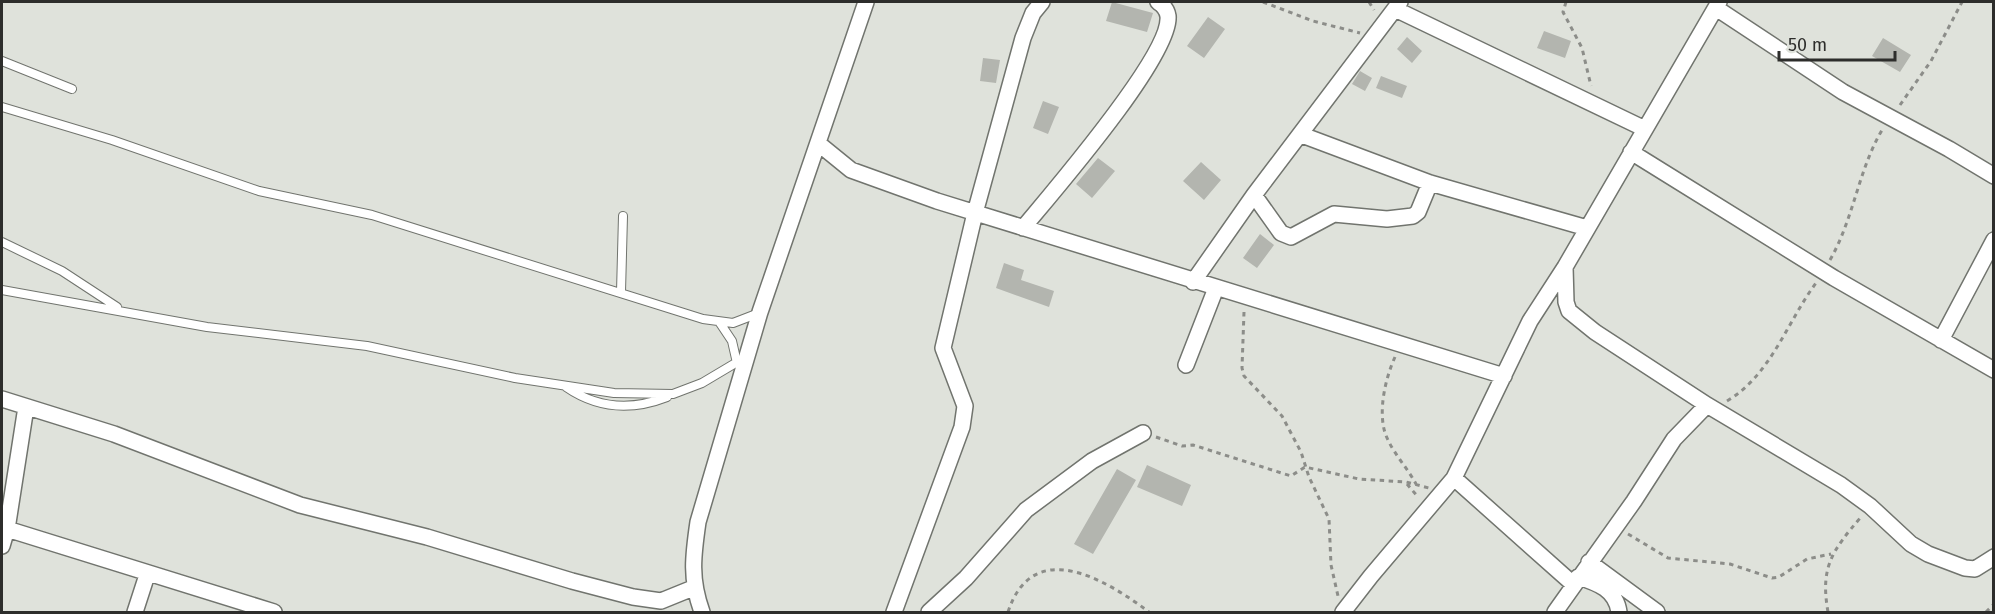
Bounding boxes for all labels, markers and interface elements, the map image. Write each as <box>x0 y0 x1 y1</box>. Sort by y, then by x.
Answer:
scale bar <box>1779 24 1894 62</box>
text: 50 m <box>1788 34 1827 56</box>

